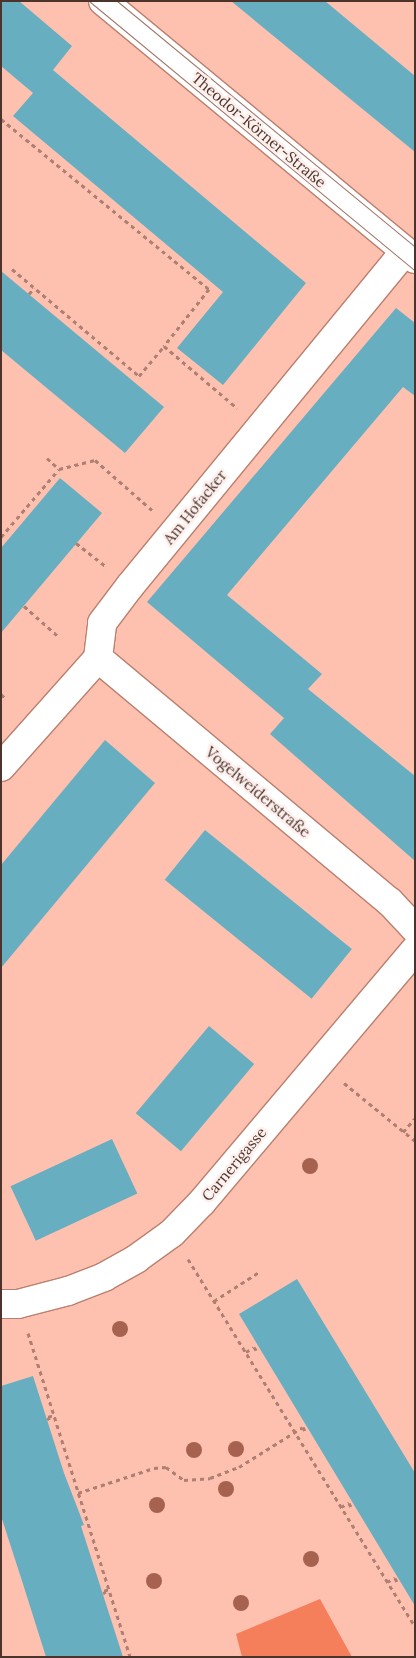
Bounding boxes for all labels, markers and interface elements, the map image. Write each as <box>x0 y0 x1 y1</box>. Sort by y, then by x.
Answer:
street label: Theodor-Körner-Straße <box>188 69 330 191</box>
street label: Am Hofacker <box>160 466 230 548</box>
street label: Vogelweiderstraße <box>202 743 314 841</box>
street label: Carnerigasse <box>198 1123 270 1205</box>

